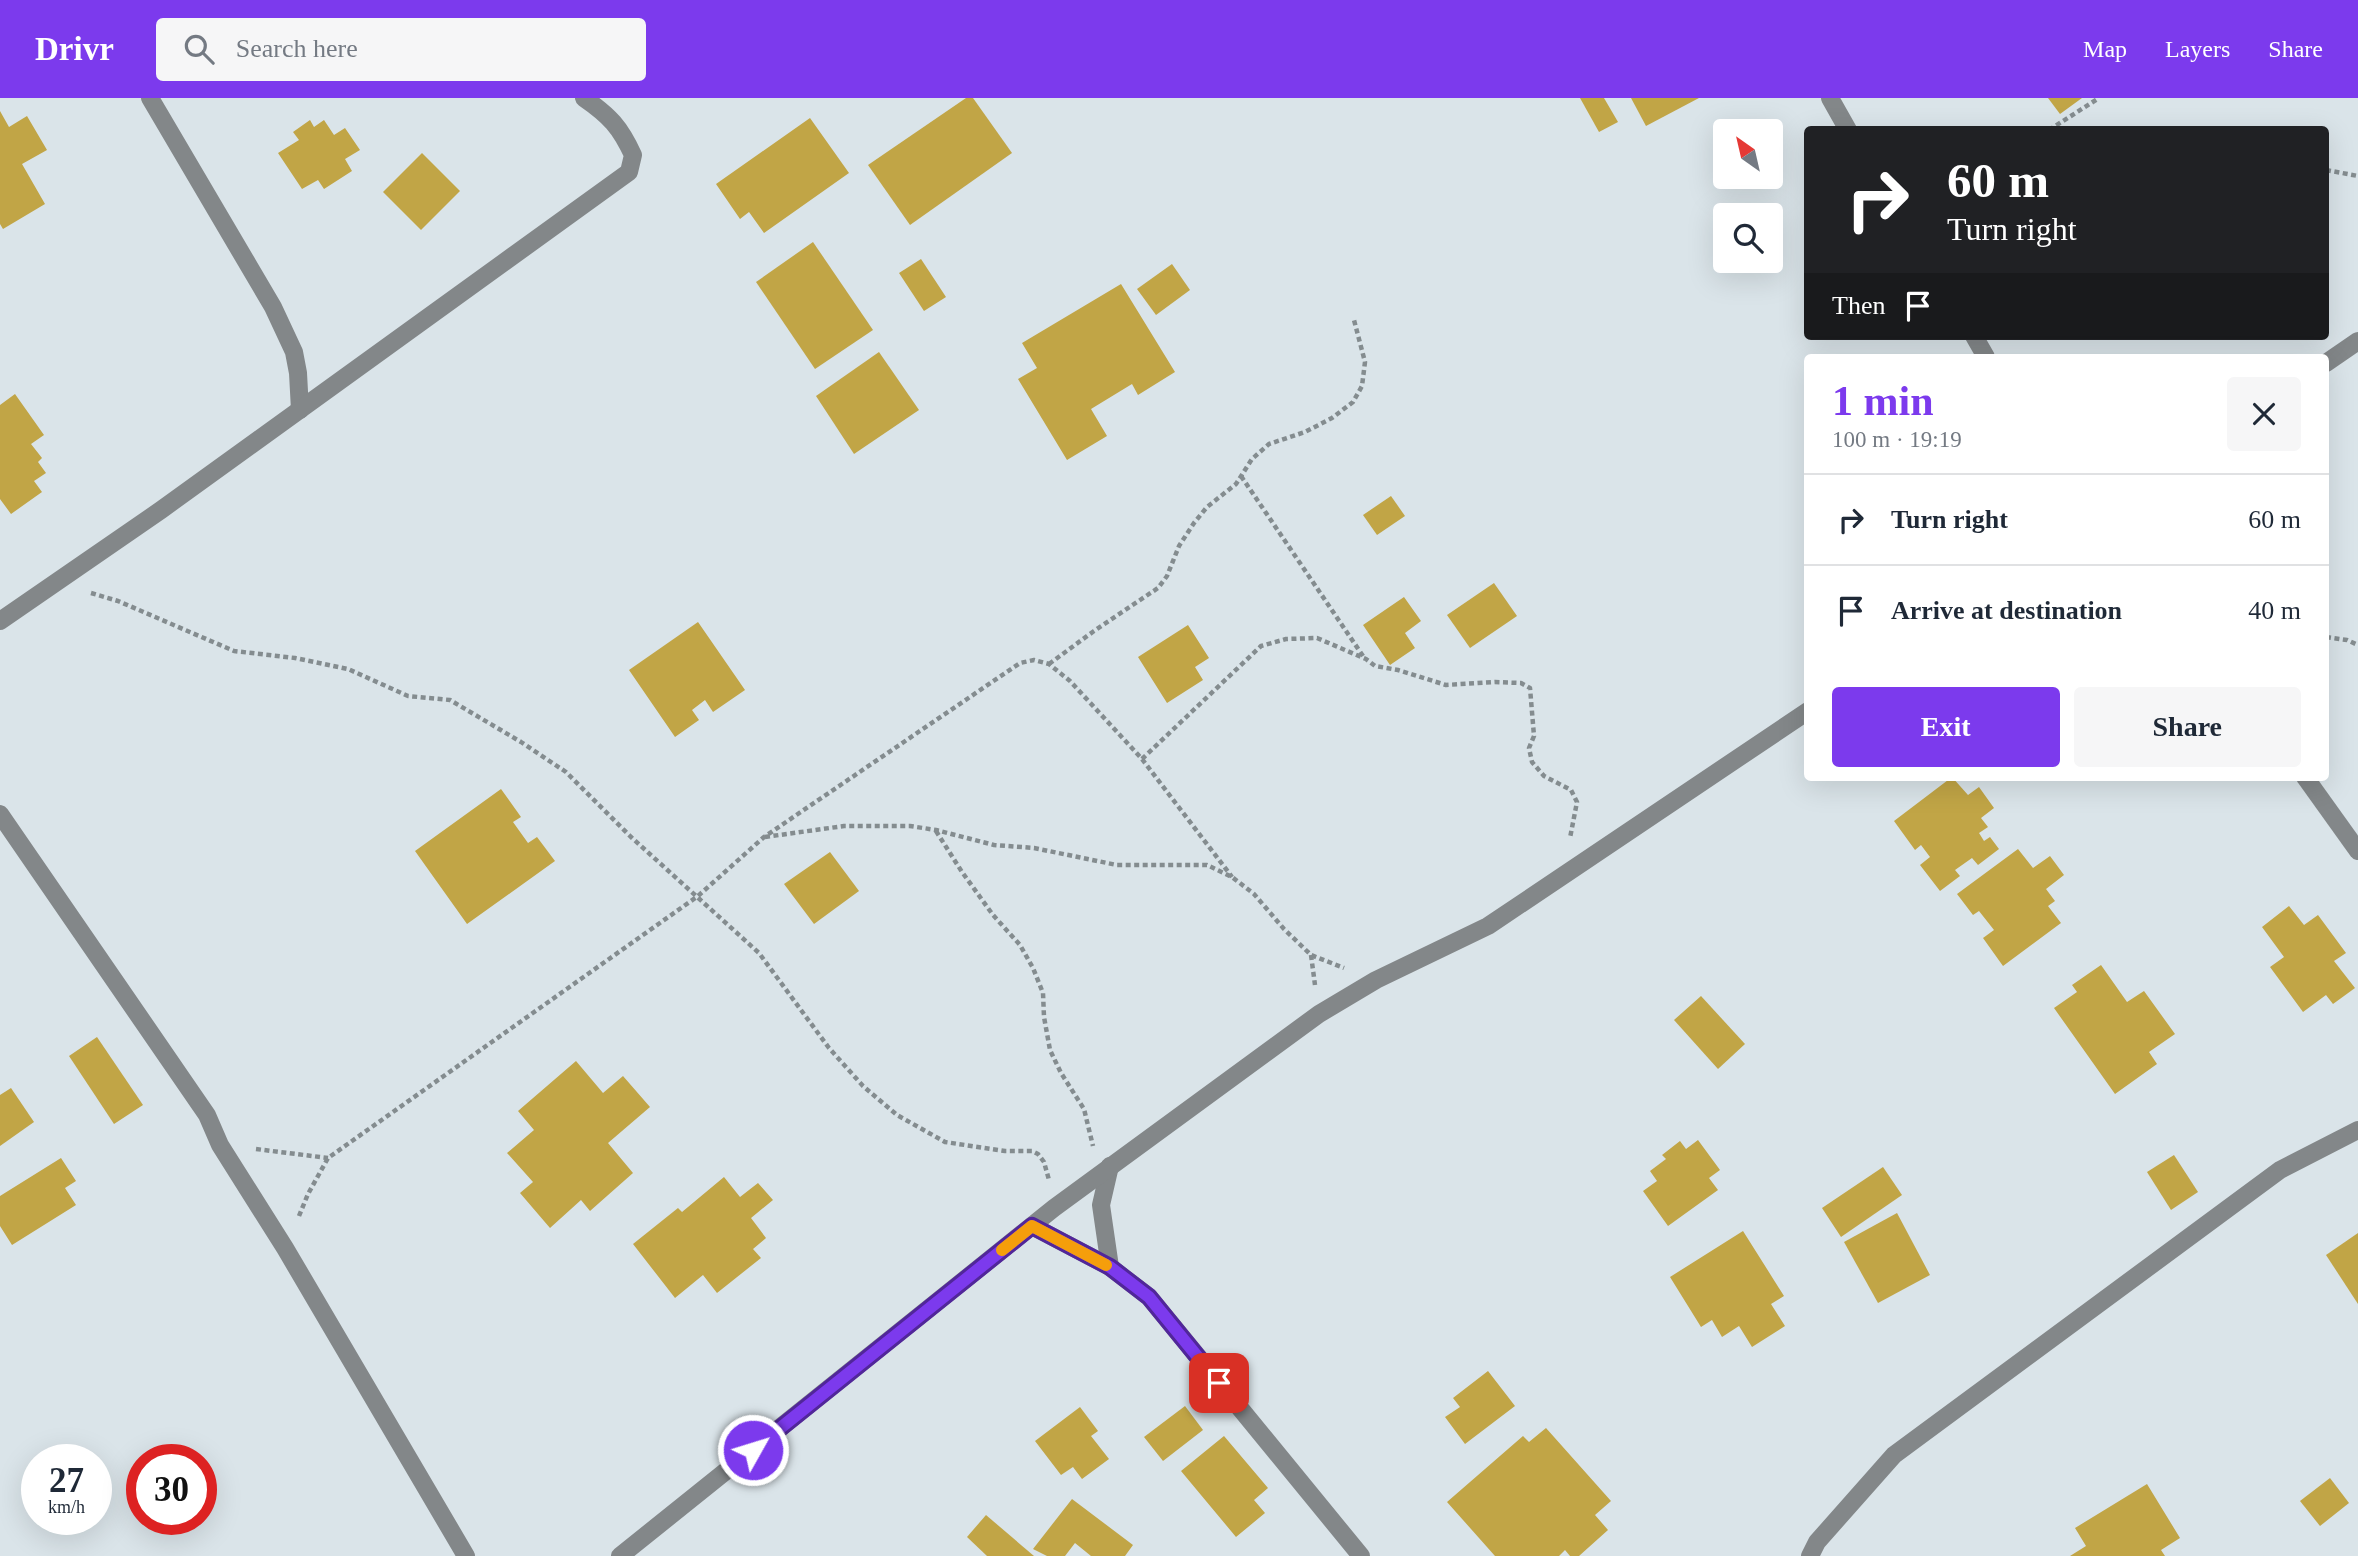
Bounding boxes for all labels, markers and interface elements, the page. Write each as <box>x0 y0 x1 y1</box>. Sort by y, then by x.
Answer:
search box <box>156 18 646 81</box>
icon: search <box>180 30 218 68</box>
text: Drivr <box>35 31 114 67</box>
text: Search here <box>236 34 358 63</box>
text: Map <box>2083 36 2127 62</box>
text: Layers <box>2165 36 2230 62</box>
text: Share <box>2268 36 2323 62</box>
north arrow <box>1713 119 1783 189</box>
map controls <box>1713 119 1783 273</box>
text: 60 m <box>1947 153 2049 208</box>
icon: right <box>1832 154 1923 245</box>
button: search <box>1713 203 1783 273</box>
text: Turn right <box>1947 211 2077 247</box>
icon: arrive <box>1899 287 1937 325</box>
text: Then <box>1832 291 1885 320</box>
button: close <box>2227 377 2301 451</box>
text: 1 min <box>1832 378 1934 424</box>
text: 100 m · 19:19 <box>1832 427 1962 452</box>
icon: right <box>1832 501 1870 539</box>
text: Turn right <box>1891 505 2008 534</box>
text: 60 m <box>2248 505 2301 534</box>
icon: arrive <box>1832 592 1870 630</box>
text: Arrive at destination <box>1891 596 2122 625</box>
text: 40 m <box>2248 596 2301 625</box>
button: Exit <box>1832 687 2060 767</box>
button: Share <box>2074 687 2301 767</box>
pin <box>1189 1353 1249 1413</box>
icon: arrive <box>1200 1364 1238 1402</box>
position arrow <box>716 1413 790 1487</box>
speed limit sign: 30 <box>126 1444 217 1535</box>
text: 27 <box>49 1461 84 1500</box>
text: km/h <box>48 1497 85 1517</box>

